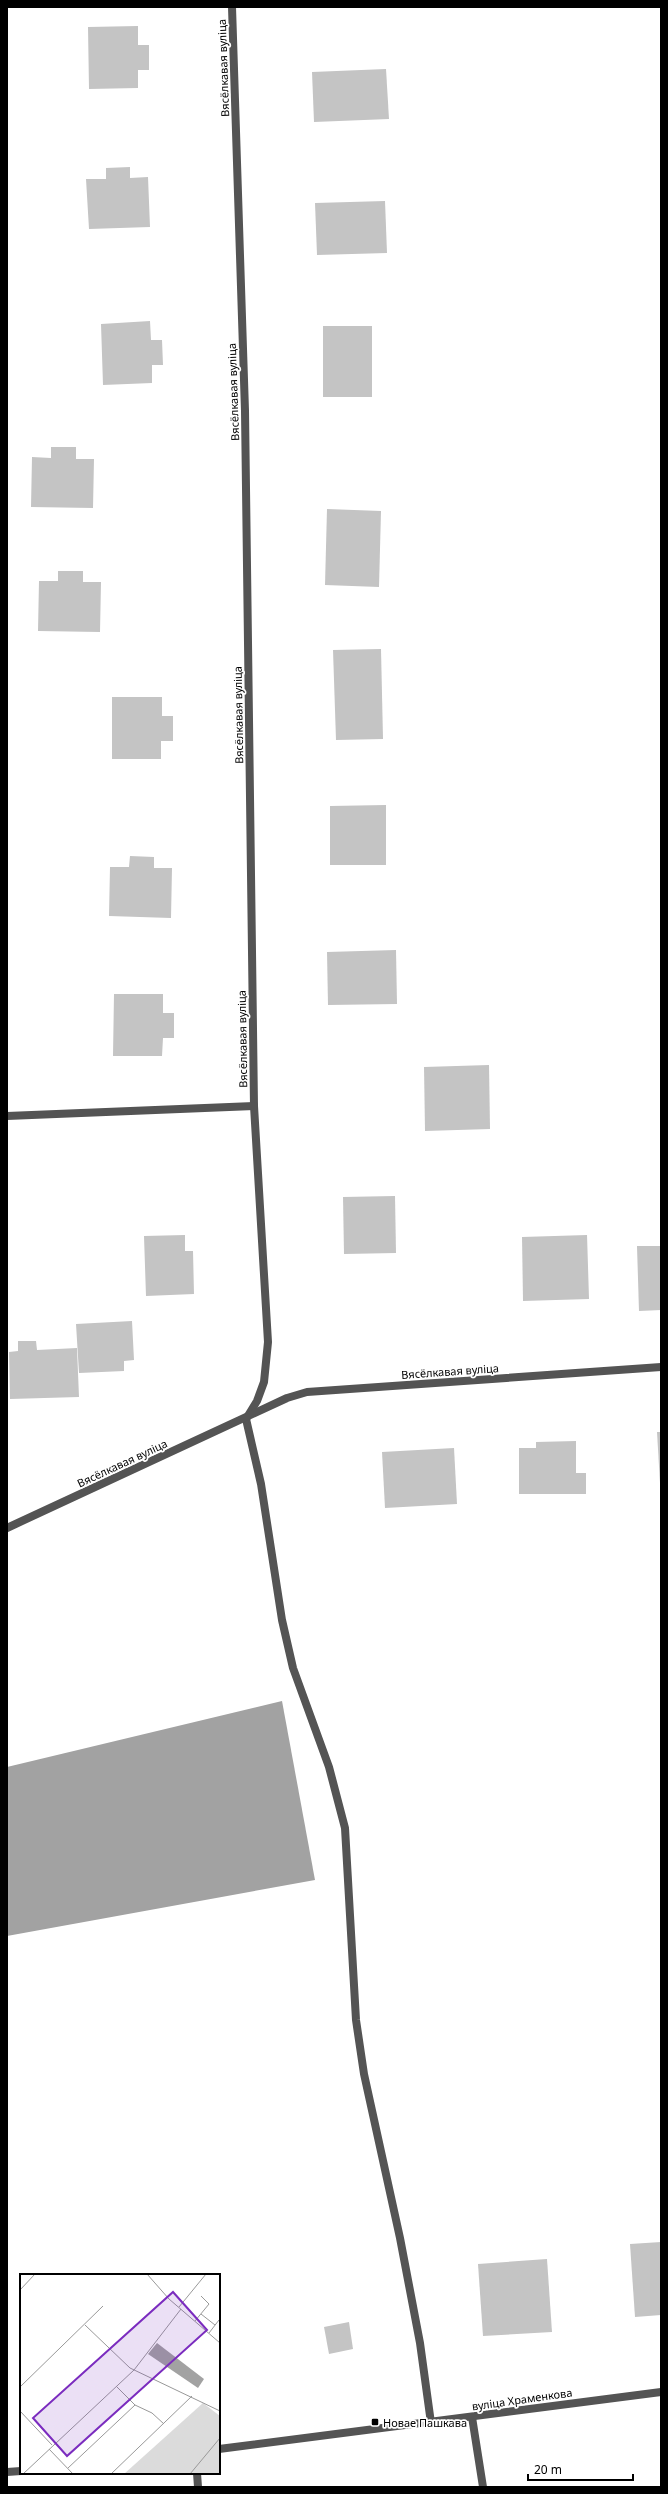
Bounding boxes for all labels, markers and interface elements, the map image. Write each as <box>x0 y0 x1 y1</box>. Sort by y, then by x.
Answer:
street label: Вясёлкавая вуліца <box>214 19 232 117</box>
street label: Вясёлкавая вуліца <box>224 343 242 441</box>
street label: Вясёлкавая вуліца <box>230 666 246 764</box>
street label: Вясёлкавая вуліца <box>234 990 250 1088</box>
street label: Вясёлкавая вуліца <box>401 1360 499 1382</box>
street label: Вясёлкавая вуліца <box>75 1436 169 1490</box>
inset map <box>20 2274 220 2474</box>
street label: вуліца Храменкова <box>471 2385 573 2413</box>
place label: Новае Пашкава <box>383 2415 467 2430</box>
marker: Новае Пашкава <box>370 2417 380 2427</box>
scale bar <box>528 2456 633 2482</box>
text: 20 m <box>534 2461 562 2478</box>

